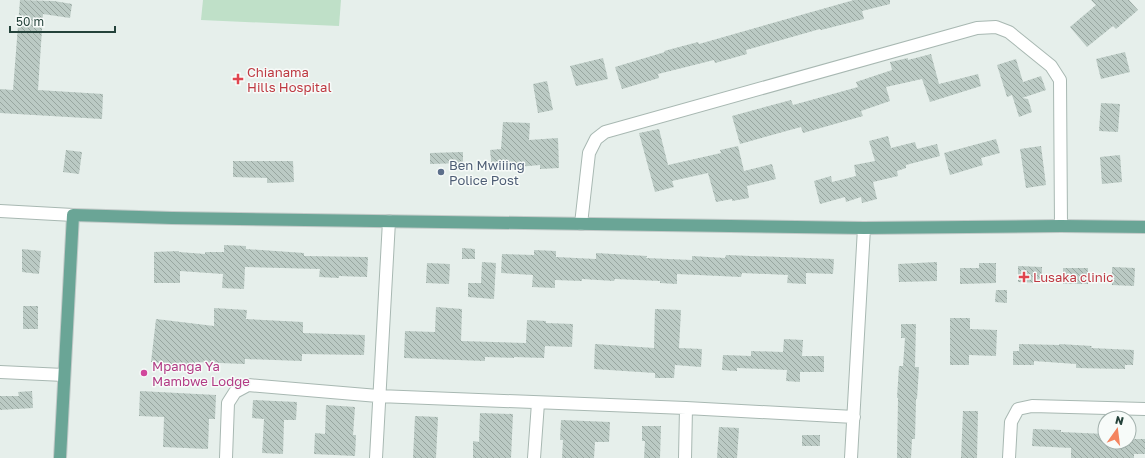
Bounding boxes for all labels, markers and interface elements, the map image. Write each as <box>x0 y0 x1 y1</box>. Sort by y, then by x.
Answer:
scale bar <box>10 8 115 34</box>
text: 50 m <box>16 14 44 29</box>
place label: Chianama Hills Hospital <box>247 64 332 95</box>
marker: Chianama Hills Hospital <box>232 73 244 85</box>
place label: Ben Mwiiing Police Post <box>449 157 525 188</box>
marker: Ben Mwiiing Police Post <box>436 167 446 177</box>
place label: Lusaka clinic <box>1033 269 1113 285</box>
marker: Lusaka clinic <box>1018 271 1030 283</box>
place label: Mpanga Ya Mambwe Lodge <box>152 358 250 389</box>
marker: Mpanga Ya Mambwe Lodge <box>139 368 149 378</box>
north arrow <box>1097 410 1137 450</box>
text: N <box>1114 412 1125 427</box>

